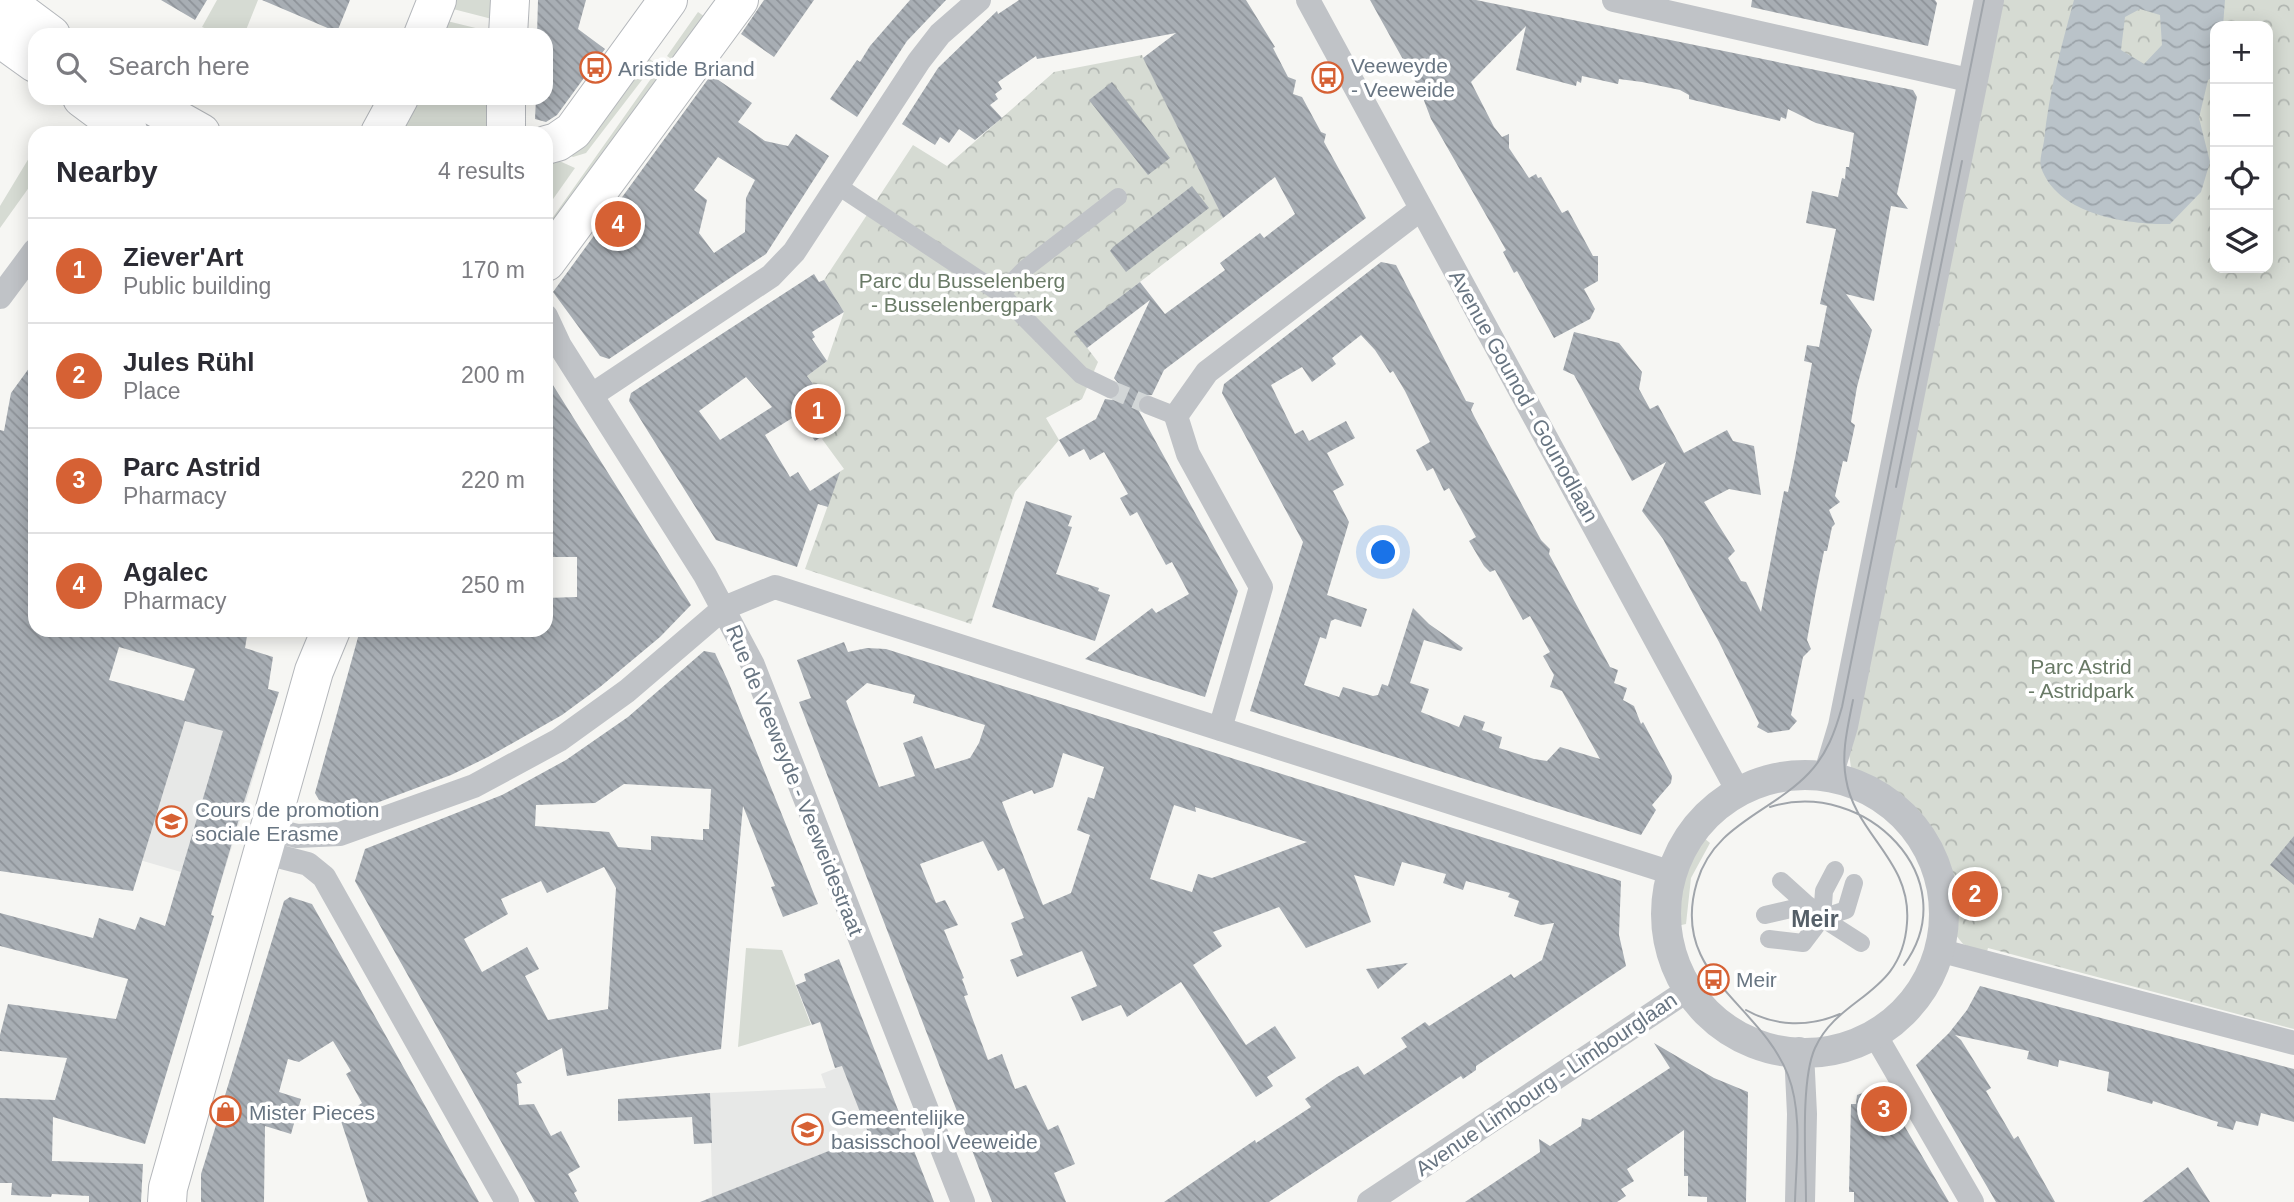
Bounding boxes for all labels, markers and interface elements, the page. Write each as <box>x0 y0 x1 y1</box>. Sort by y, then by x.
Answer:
map controls <box>2210 21 2273 273</box>
button: + <box>2210 21 2273 84</box>
search box <box>28 28 553 105</box>
icon: search <box>52 48 90 86</box>
text: Search here <box>108 51 250 81</box>
bus stop icon: Aristide Briand <box>578 51 612 85</box>
place label: Veeweyde - Veeweide <box>1351 54 1455 101</box>
place label: Aristide Briand <box>618 57 755 80</box>
bus stop icon: Veeweyde - Veeweide <box>1311 60 1345 94</box>
button: − <box>2210 84 2273 147</box>
button: locate <box>2210 147 2273 210</box>
text: Nearby <box>56 155 158 188</box>
text: 4 results <box>438 158 525 184</box>
pin: 4 <box>595 198 641 250</box>
button: layers <box>2210 210 2273 273</box>
text: Ziever'Art <box>123 242 243 272</box>
text: 1 <box>73 257 85 283</box>
text: 170 m <box>461 257 525 283</box>
street label: Avenue Gounod - Gounodlaan <box>1445 266 1603 526</box>
park label: Parc du Busselenberg - Busselenbergpark <box>859 269 1065 316</box>
text: Public building <box>123 273 271 299</box>
text: Jules Rühl <box>123 347 254 377</box>
text: 2 <box>73 362 85 388</box>
text: 200 m <box>461 362 525 388</box>
text: Place <box>123 378 181 404</box>
pin: 1 <box>795 385 841 437</box>
text: Parc Astrid <box>123 452 261 482</box>
text: 3 <box>73 467 85 493</box>
text: 220 m <box>461 467 525 493</box>
text: Pharmacy <box>123 483 227 509</box>
your location <box>1366 535 1400 569</box>
text: Agalec <box>123 557 208 587</box>
text: 4 <box>73 572 85 598</box>
text: 250 m <box>461 572 525 598</box>
text: Pharmacy <box>123 588 227 614</box>
street label: Rue de Veeweyde - Veeweidestraat <box>722 621 868 939</box>
park label: Parc Astrid - Astridpark <box>2028 655 2135 702</box>
place label: Cours de promotion sociale Erasme <box>195 798 379 845</box>
school or university icon: Cours de promotion sociale Erasme <box>155 804 189 838</box>
pin: 2 <box>1952 868 1998 920</box>
district label: Meir <box>1791 906 1839 932</box>
bus stop icon: Meir <box>1696 962 1730 996</box>
place label: Meir <box>1736 968 1777 991</box>
street label: Avenue Limbourg - Limbourglaan <box>1411 988 1681 1180</box>
pin: 3 <box>1861 1083 1907 1135</box>
shop icon: Mister Pieces <box>209 1095 243 1129</box>
place label: Mister Pieces <box>249 1101 375 1124</box>
place label: Gemeentelijke basisschool Veeweide <box>831 1106 1038 1153</box>
school or university icon: Gemeentelijke basisschool Veeweide <box>791 1112 825 1146</box>

